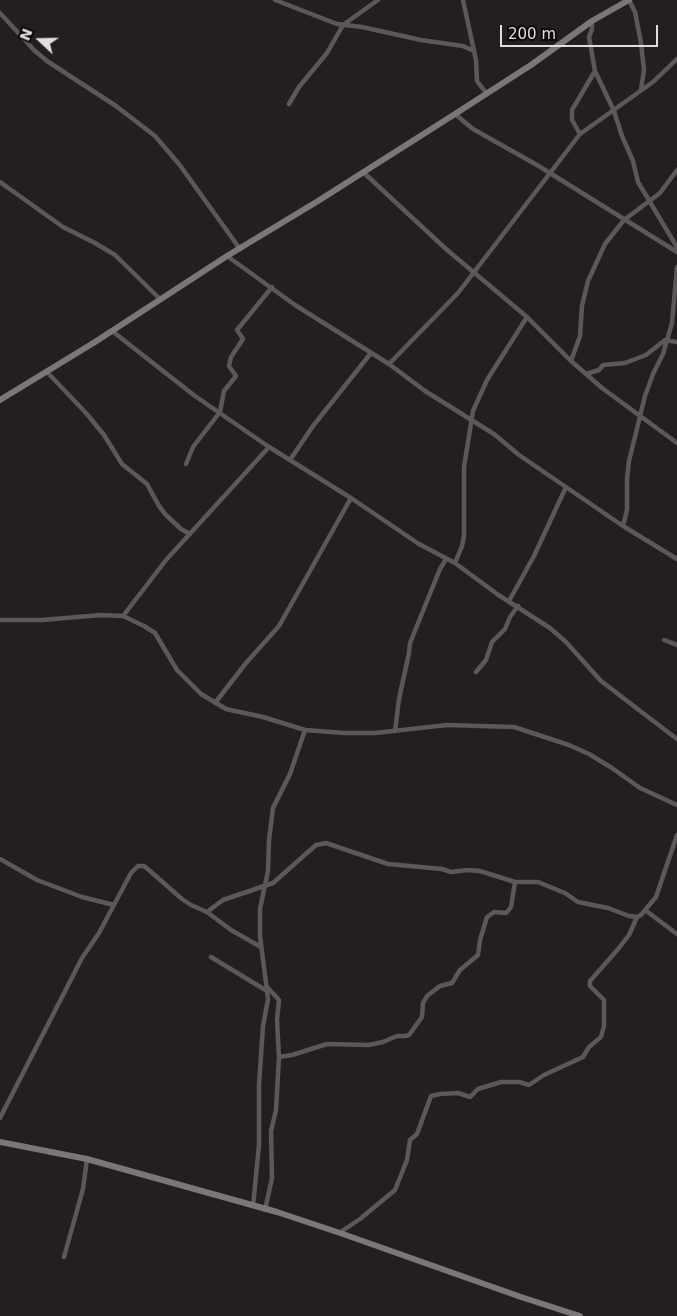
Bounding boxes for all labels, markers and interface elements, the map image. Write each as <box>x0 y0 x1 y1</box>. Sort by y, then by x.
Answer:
north arrow <box>15 15 65 65</box>
scale bar <box>502 15 660 47</box>
text: 200 m <box>508 25 556 43</box>
text: N <box>16 26 36 43</box>

